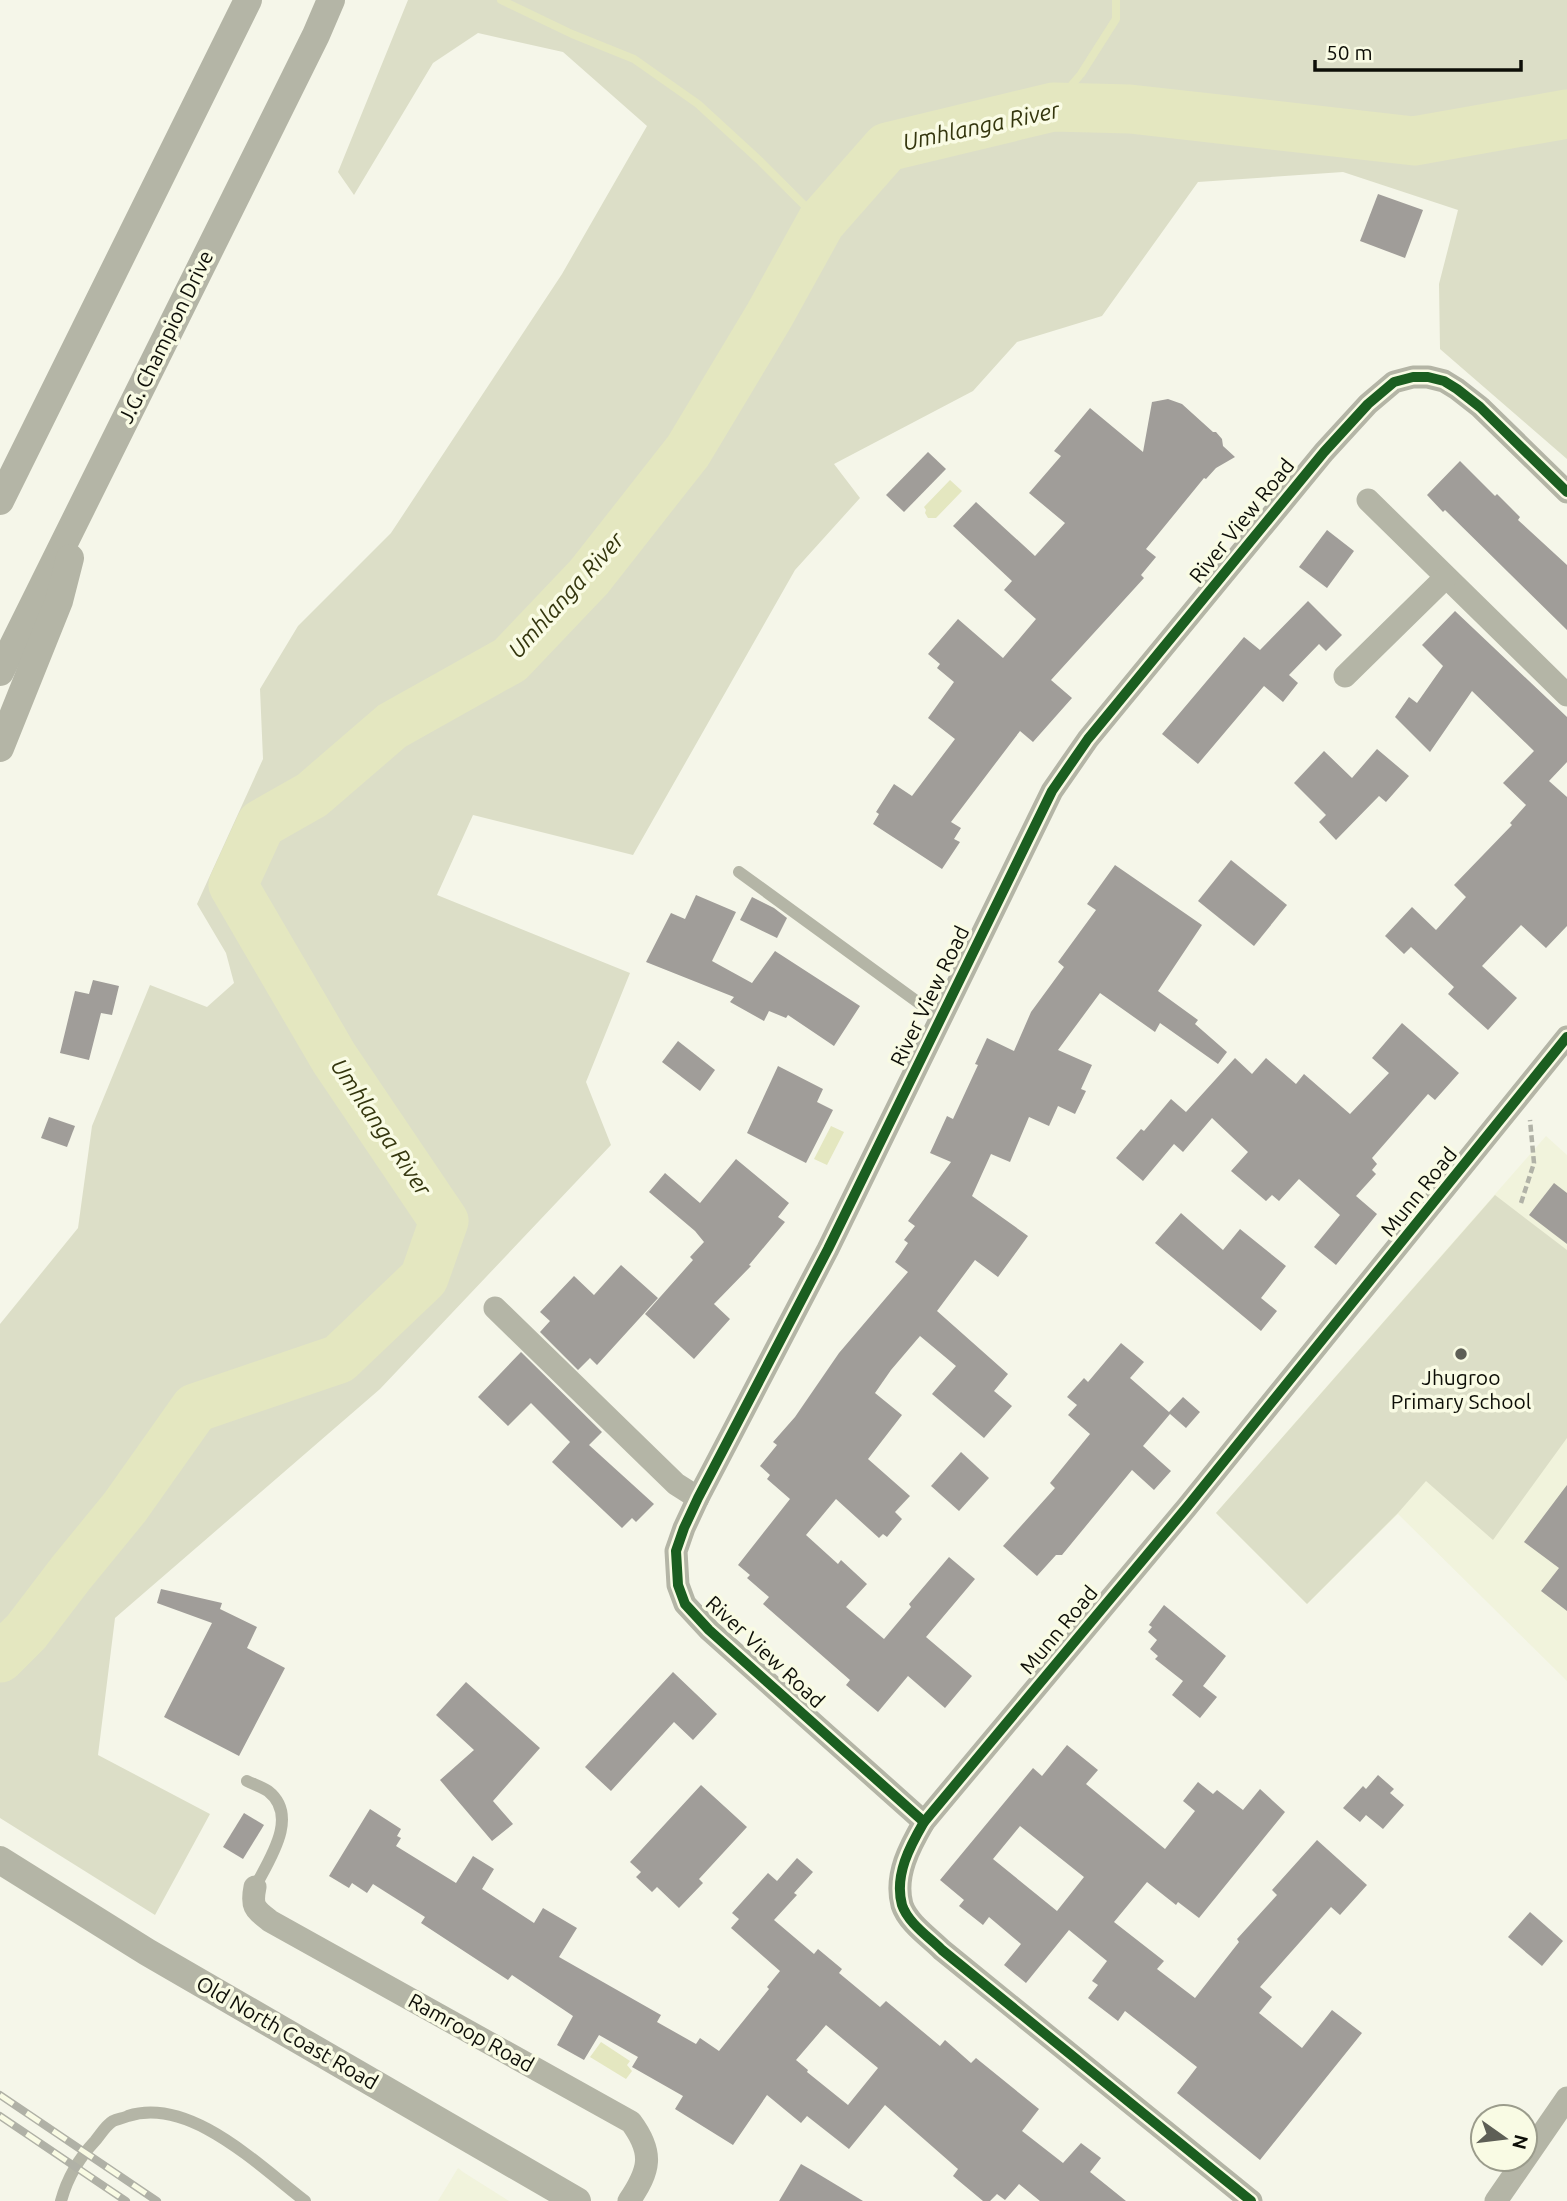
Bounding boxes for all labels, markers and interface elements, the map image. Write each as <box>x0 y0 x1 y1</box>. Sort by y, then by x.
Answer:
scale bar <box>1315 28 1522 72</box>
text: 50 m <box>1326 40 1373 64</box>
water label: Umhlanga River <box>900 96 1063 154</box>
street label: J.G. Champion Drive <box>113 246 217 427</box>
street label: River View Road <box>1184 453 1299 587</box>
water label: Umhlanga River <box>503 526 629 662</box>
street label: River View Road <box>885 922 973 1070</box>
water label: Umhlanga River <box>326 1053 437 1201</box>
street label: Munn Road <box>1375 1142 1461 1241</box>
marker: Jhugroo Primary School <box>1453 1346 1469 1362</box>
place label: Jhugroo Primary School <box>1391 1365 1531 1413</box>
street label: Munn Road <box>1015 1580 1102 1678</box>
street label: River View Road <box>702 1590 830 1712</box>
street label: Old North Coast Road <box>192 1970 383 2094</box>
street label: Ramroop Road <box>404 1988 539 2077</box>
north arrow <box>1469 2103 1539 2173</box>
text: N <box>1508 2133 1533 2152</box>

